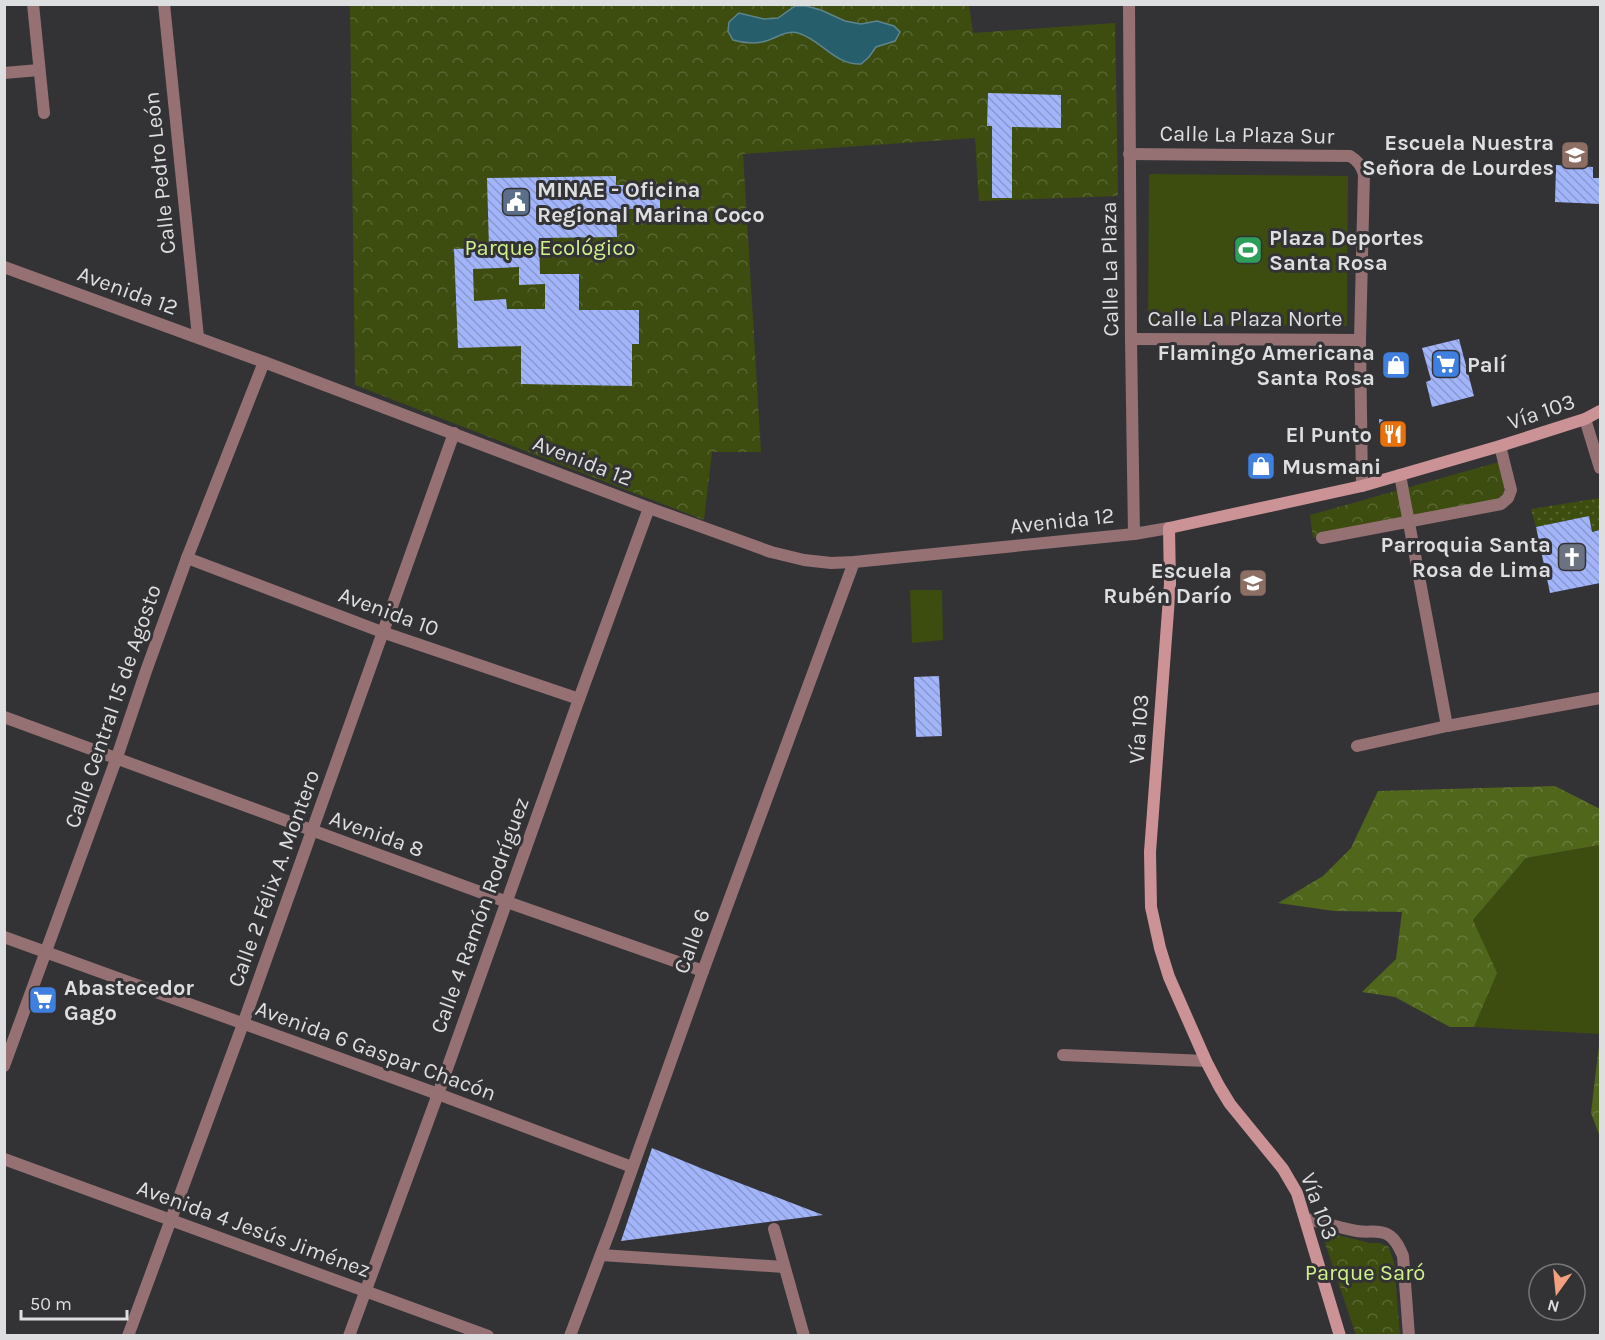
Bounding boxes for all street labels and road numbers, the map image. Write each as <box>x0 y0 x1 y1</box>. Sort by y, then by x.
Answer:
street label: Calle Pedro León <box>139 90 181 255</box>
street label: Calle La Plaza Sur <box>1159 120 1335 150</box>
street label: Calle La Plaza <box>1096 201 1124 337</box>
street label: Avenida 12 <box>74 261 181 321</box>
street label: Calle La Plaza Norte <box>1148 306 1342 332</box>
street label: Vía 103 <box>1504 388 1578 436</box>
street label: Avenida 12 <box>529 430 636 492</box>
street label: Avenida 12 <box>1009 503 1116 539</box>
street label: Calle Central 15 de Agosto <box>59 581 167 831</box>
street label: Avenida 10 <box>335 582 442 642</box>
street label: Vía 103 <box>1124 693 1154 765</box>
street label: Calle 2 Félix A. Montero <box>223 766 325 990</box>
street label: Calle 4 Ramón Rodríguez <box>425 794 535 1037</box>
street label: Avenida 8 <box>326 805 427 863</box>
street label: Calle 6 <box>668 905 716 977</box>
street label: Avenida 6 Gaspar Chacón <box>252 995 499 1107</box>
street label: Vía 103 <box>1295 1169 1343 1243</box>
street label: Avenida 4 Jesús Jiménez <box>133 1175 374 1283</box>

